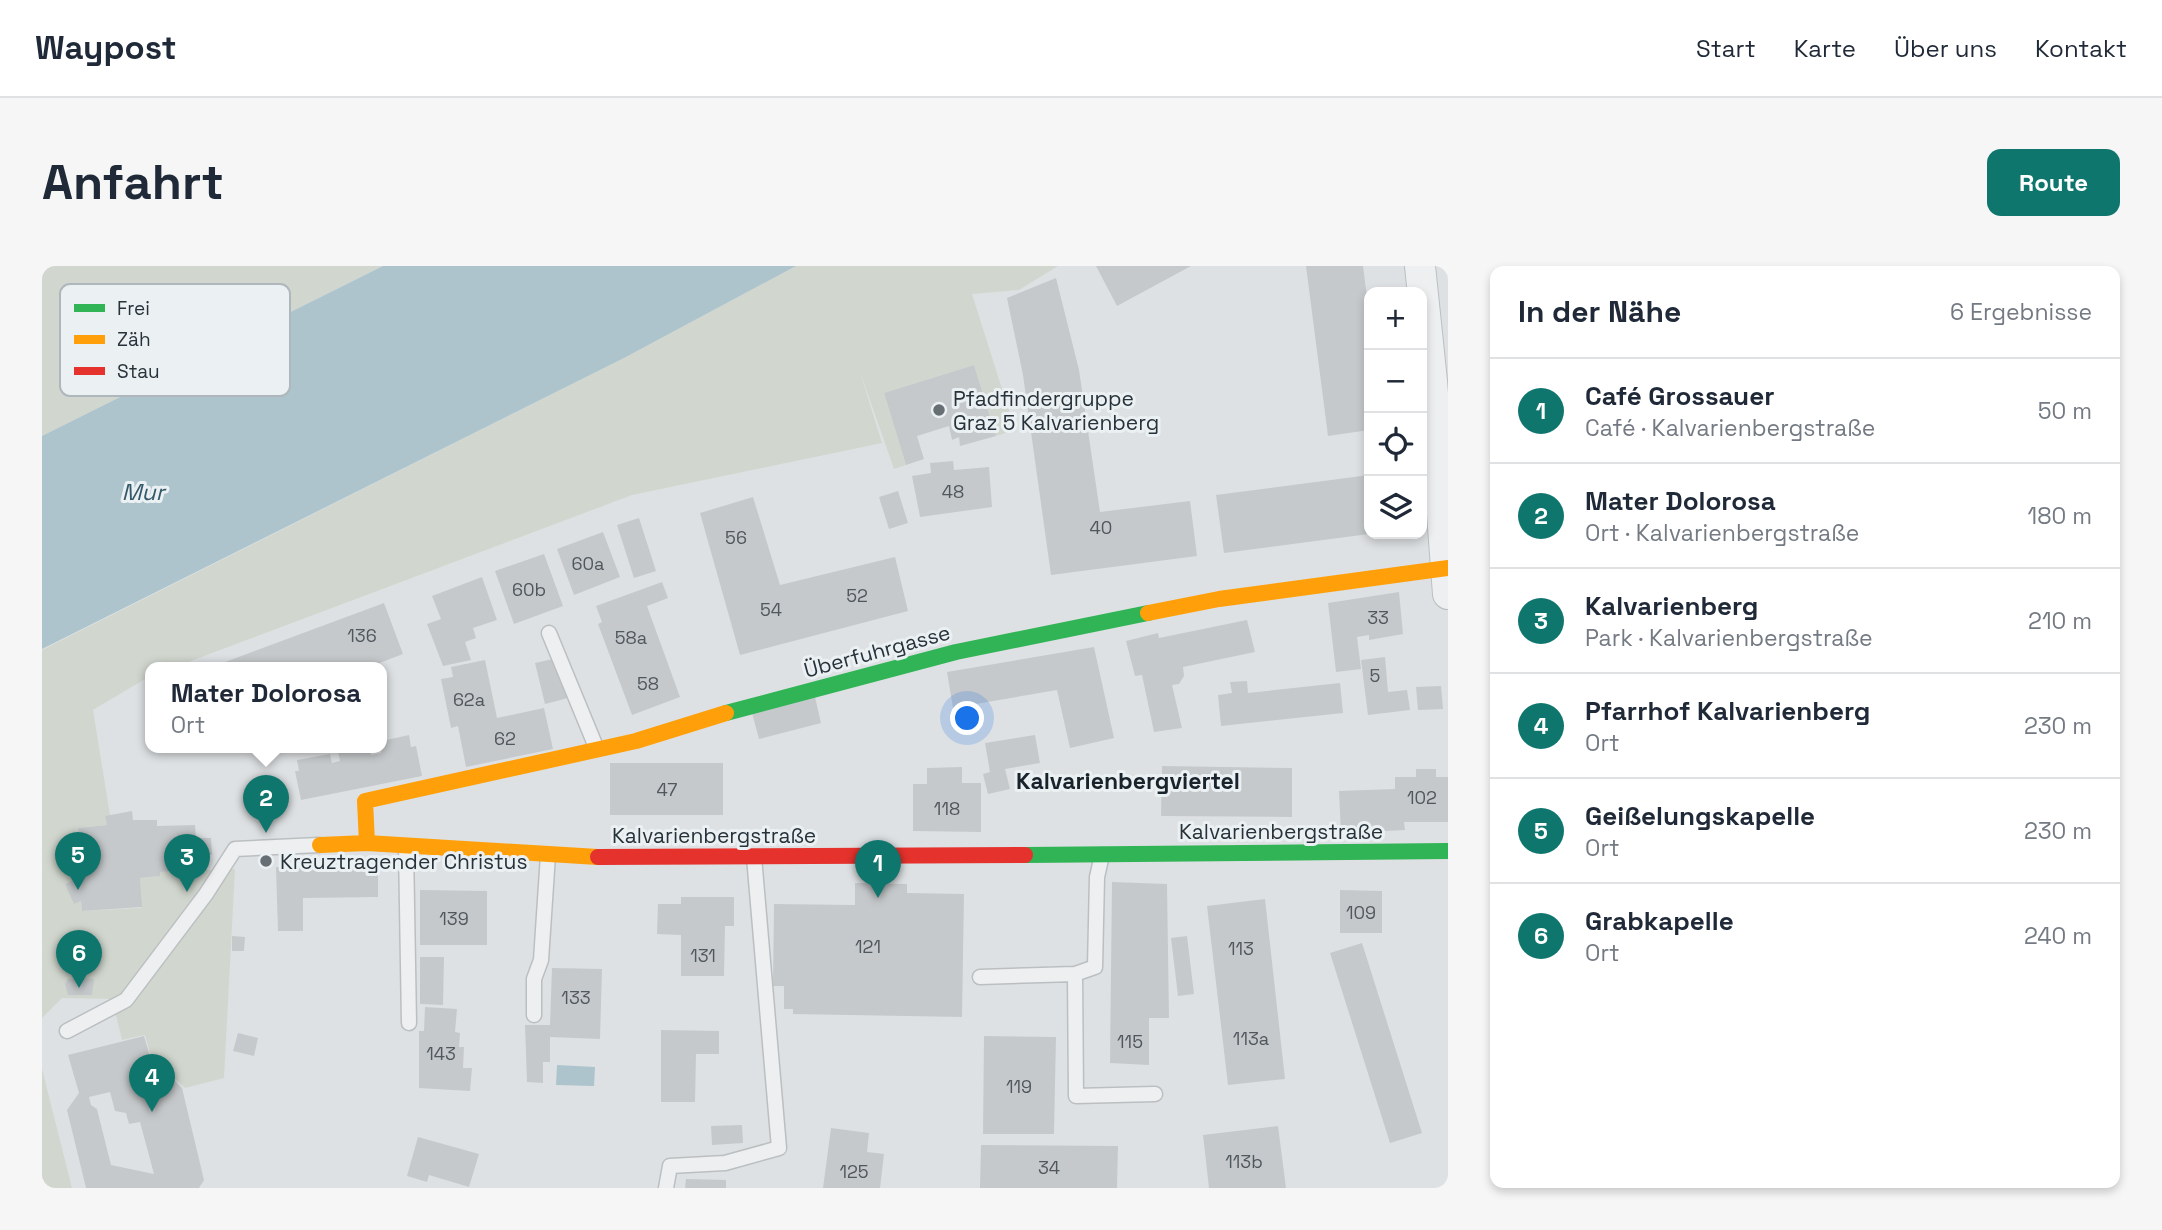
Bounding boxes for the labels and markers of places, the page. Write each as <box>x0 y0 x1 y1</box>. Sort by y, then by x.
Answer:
place label: Pfadfindergruppe Graz 5 Kalvarienberg <box>953 385 1159 436</box>
marker: Pfadfindergruppe Graz 5 Kalvarienberg <box>931 402 947 418</box>
pin: 2 <box>243 775 289 833</box>
pin: 5 <box>55 832 101 890</box>
pin: 3 <box>164 834 210 892</box>
pin: 1 <box>855 840 901 898</box>
place label: Kreuztragender Christus <box>280 848 527 875</box>
marker: Kreuztragender Christus <box>258 853 274 869</box>
pin: 6 <box>56 930 102 988</box>
pin: 4 <box>129 1054 175 1112</box>

